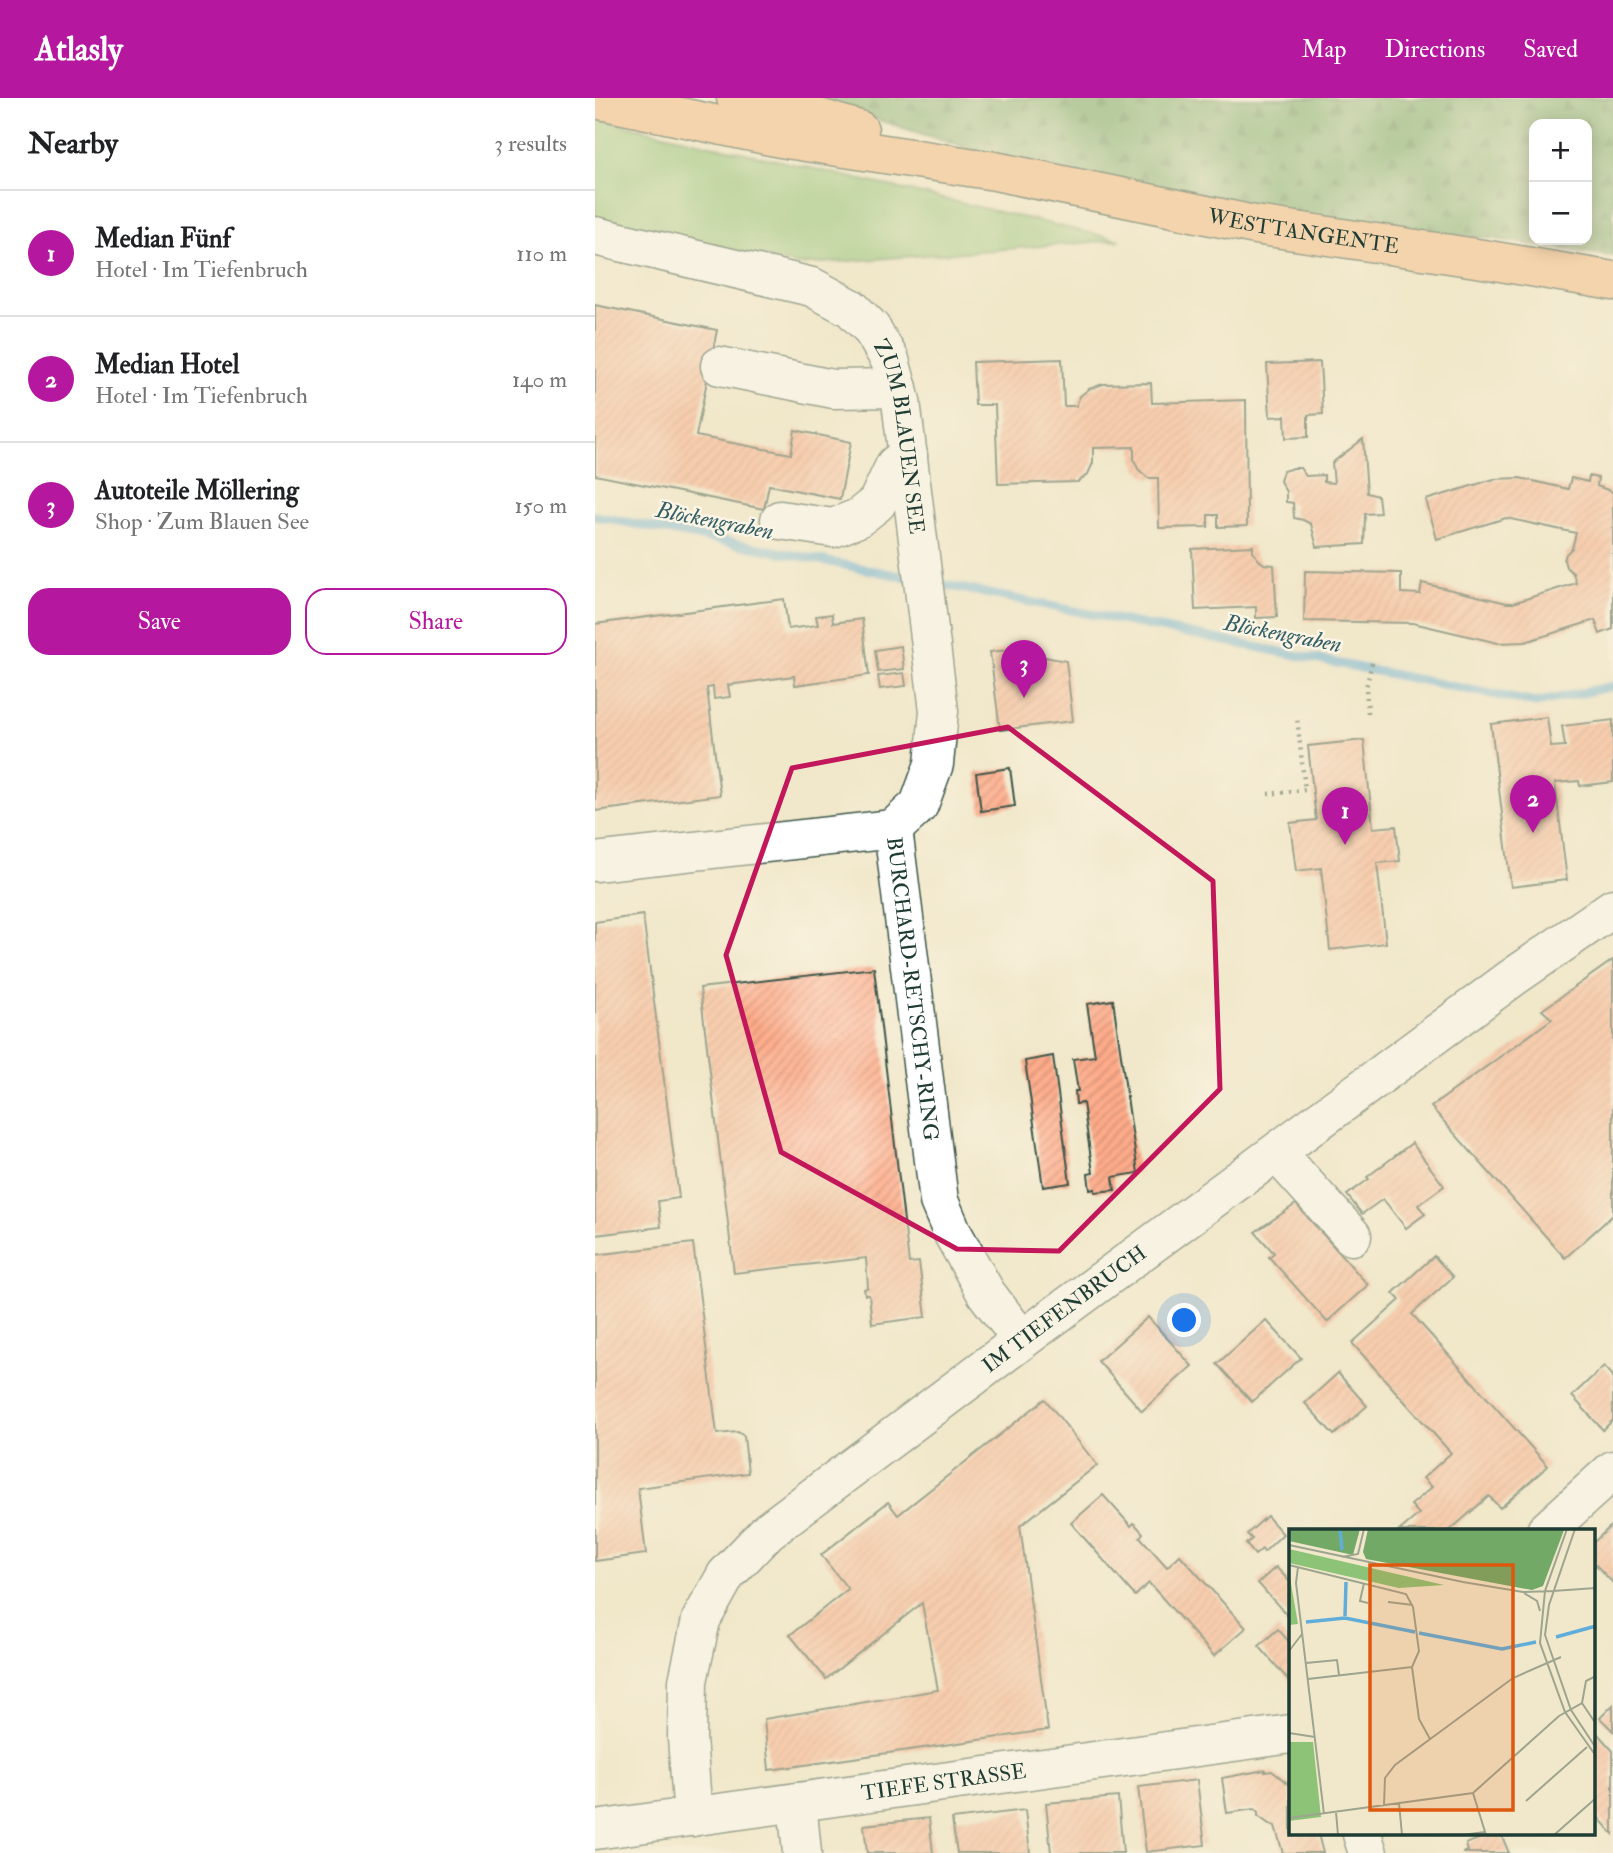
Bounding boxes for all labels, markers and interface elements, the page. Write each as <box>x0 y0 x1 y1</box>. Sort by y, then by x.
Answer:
text: Atlasly <box>35 29 123 70</box>
text: Map <box>1301 34 1346 65</box>
text: Directions <box>1384 34 1485 65</box>
text: Saved <box>1523 34 1578 65</box>
map controls <box>1529 119 1592 245</box>
button: + <box>1529 119 1592 182</box>
text: Nearby <box>28 125 118 162</box>
text: 3 results <box>494 129 567 158</box>
button: − <box>1529 182 1592 245</box>
street label: WESTTANGENTE <box>1204 202 1401 260</box>
text: Median Fünf <box>95 223 231 255</box>
text: 1 <box>47 239 55 268</box>
text: 110 m <box>516 239 567 268</box>
text: Hotel · Im Tiefenbruch <box>95 255 308 284</box>
street label: ZUM BLAUEN SEE <box>867 335 930 536</box>
text: Median Hotel <box>95 349 239 381</box>
text: 2 <box>45 365 57 394</box>
text: 140 m <box>512 365 567 394</box>
text: Hotel · Im Tiefenbruch <box>95 381 308 410</box>
text: Autoteile Möllering <box>95 475 299 507</box>
text: 3 <box>47 491 55 520</box>
text: 150 m <box>514 491 567 520</box>
water label: Blöckengraben <box>653 495 776 546</box>
text: Shop · Zum Blauen See <box>95 507 309 536</box>
button: Save <box>28 588 291 655</box>
button: Share <box>305 588 567 655</box>
water label: Blöckengraben <box>1221 608 1344 659</box>
pin: 3 <box>1001 640 1047 698</box>
pin: 2 <box>1510 775 1556 833</box>
pin: 1 <box>1322 787 1368 845</box>
street label: BURCHARD-RETSCHY-RING <box>880 835 944 1142</box>
street label: IM TIEFENBRUCH <box>977 1240 1152 1379</box>
your location <box>1167 1303 1201 1337</box>
inset map <box>1289 1529 1595 1836</box>
street label: TIEFE STRASSE <box>860 1758 1028 1807</box>

